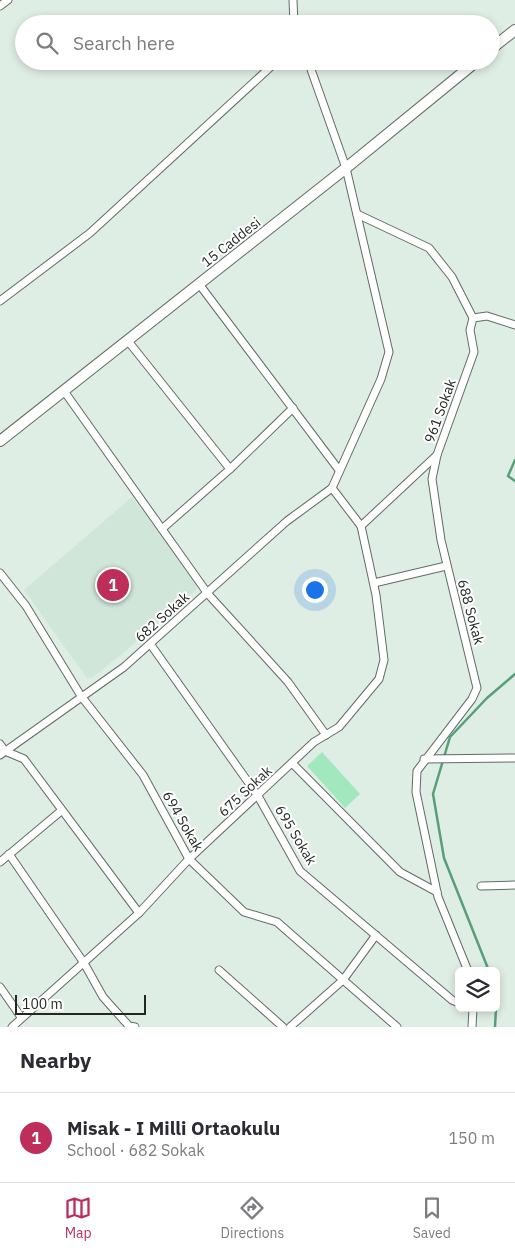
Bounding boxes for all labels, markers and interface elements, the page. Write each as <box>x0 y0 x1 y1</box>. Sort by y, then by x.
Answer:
search box <box>15 15 500 70</box>
icon: search <box>33 29 61 57</box>
text: Search here <box>73 31 175 55</box>
street label: 15 Caddesi <box>198 213 264 271</box>
street label: 961 Sokak <box>420 376 460 445</box>
pin: 1 <box>97 566 129 604</box>
your location <box>302 577 328 603</box>
street label: 688 Sokak <box>454 577 488 647</box>
street label: 682 Sokak <box>131 588 193 646</box>
street label: 675 Sokak <box>214 761 276 820</box>
street label: 694 Sokak <box>159 788 208 855</box>
street label: 695 Sokak <box>271 802 321 869</box>
map controls <box>455 967 500 1012</box>
button: layers <box>455 967 500 1012</box>
scale bar <box>15 992 146 1015</box>
text: 100 m <box>22 995 63 1013</box>
text: Nearby <box>20 1046 91 1074</box>
text: Misak - I Milli Ortaokulu <box>67 1116 280 1140</box>
text: 1 <box>31 1128 41 1148</box>
text: 150 m <box>448 1128 495 1148</box>
text: School · 682 Sokak <box>67 1140 205 1160</box>
tab: Map <box>64 1194 92 1242</box>
tab: Directions <box>221 1194 284 1242</box>
tab: Saved <box>413 1194 451 1242</box>

